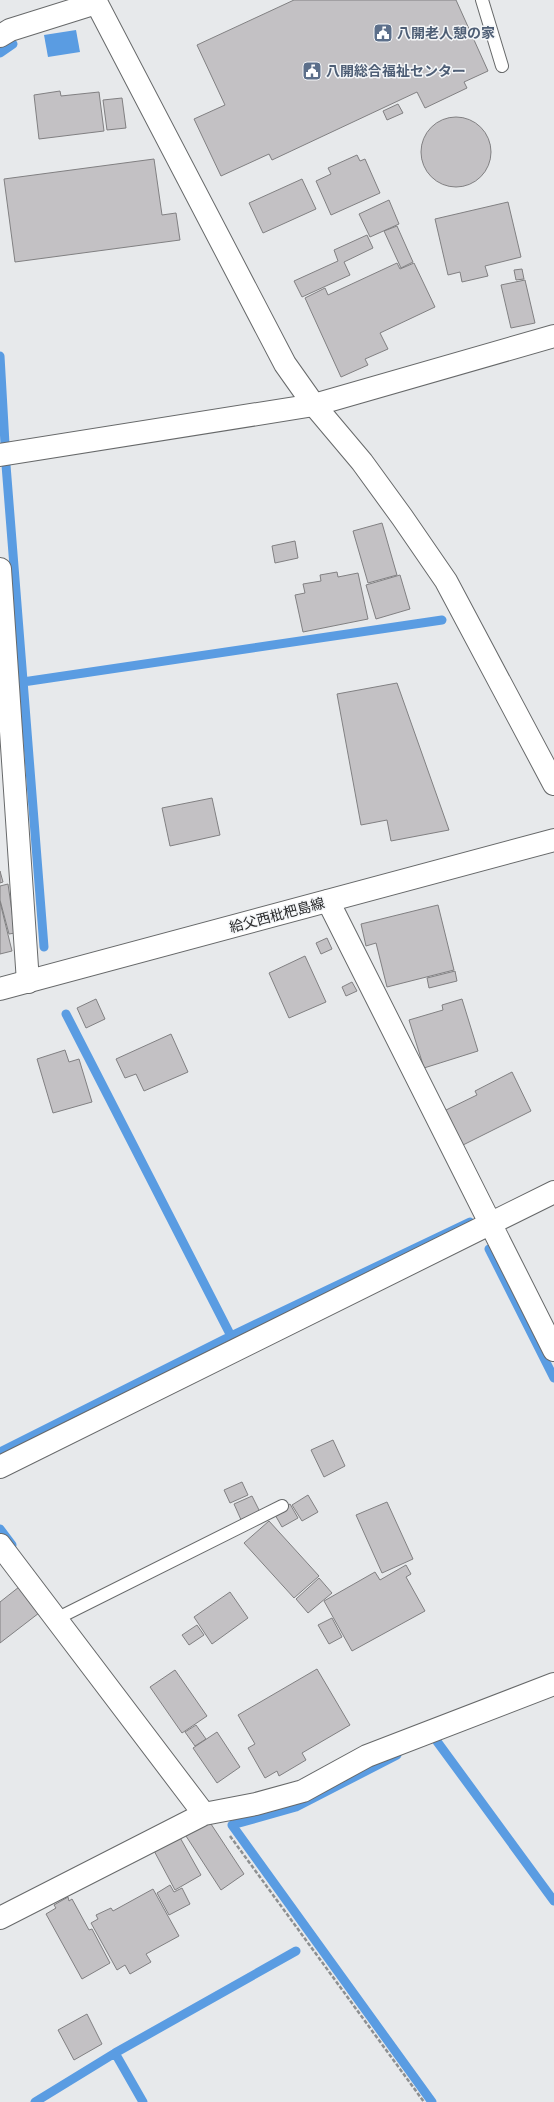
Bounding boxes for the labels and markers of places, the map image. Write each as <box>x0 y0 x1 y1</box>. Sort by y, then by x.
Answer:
public building icon: 八開老人憩の家 <box>372 22 394 44</box>
place label: 八開老人憩の家 <box>397 25 495 41</box>
public building icon: 八開総合福祉センター <box>301 60 323 82</box>
place label: 八開総合福祉センター <box>326 63 466 79</box>

